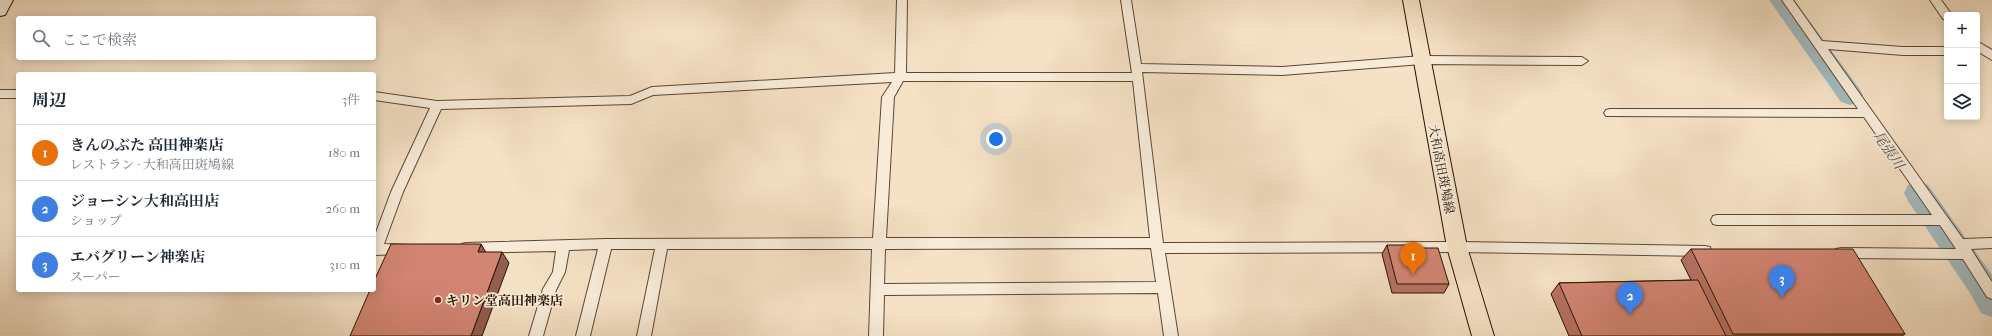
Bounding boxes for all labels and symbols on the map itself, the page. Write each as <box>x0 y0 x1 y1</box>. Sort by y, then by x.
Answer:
street label: 大和高田斑鳩線 <box>1425 123 1458 215</box>
water label: 尾張川 <box>1870 128 1908 174</box>
your location <box>986 129 1006 149</box>
pin: 1 <box>1400 242 1426 275</box>
pin: 3 <box>1769 265 1795 298</box>
pin: 2 <box>1617 282 1643 315</box>
place label: キリン堂高田神楽店 <box>446 293 563 308</box>
marker: キリン堂高田神楽店 <box>433 295 443 305</box>

